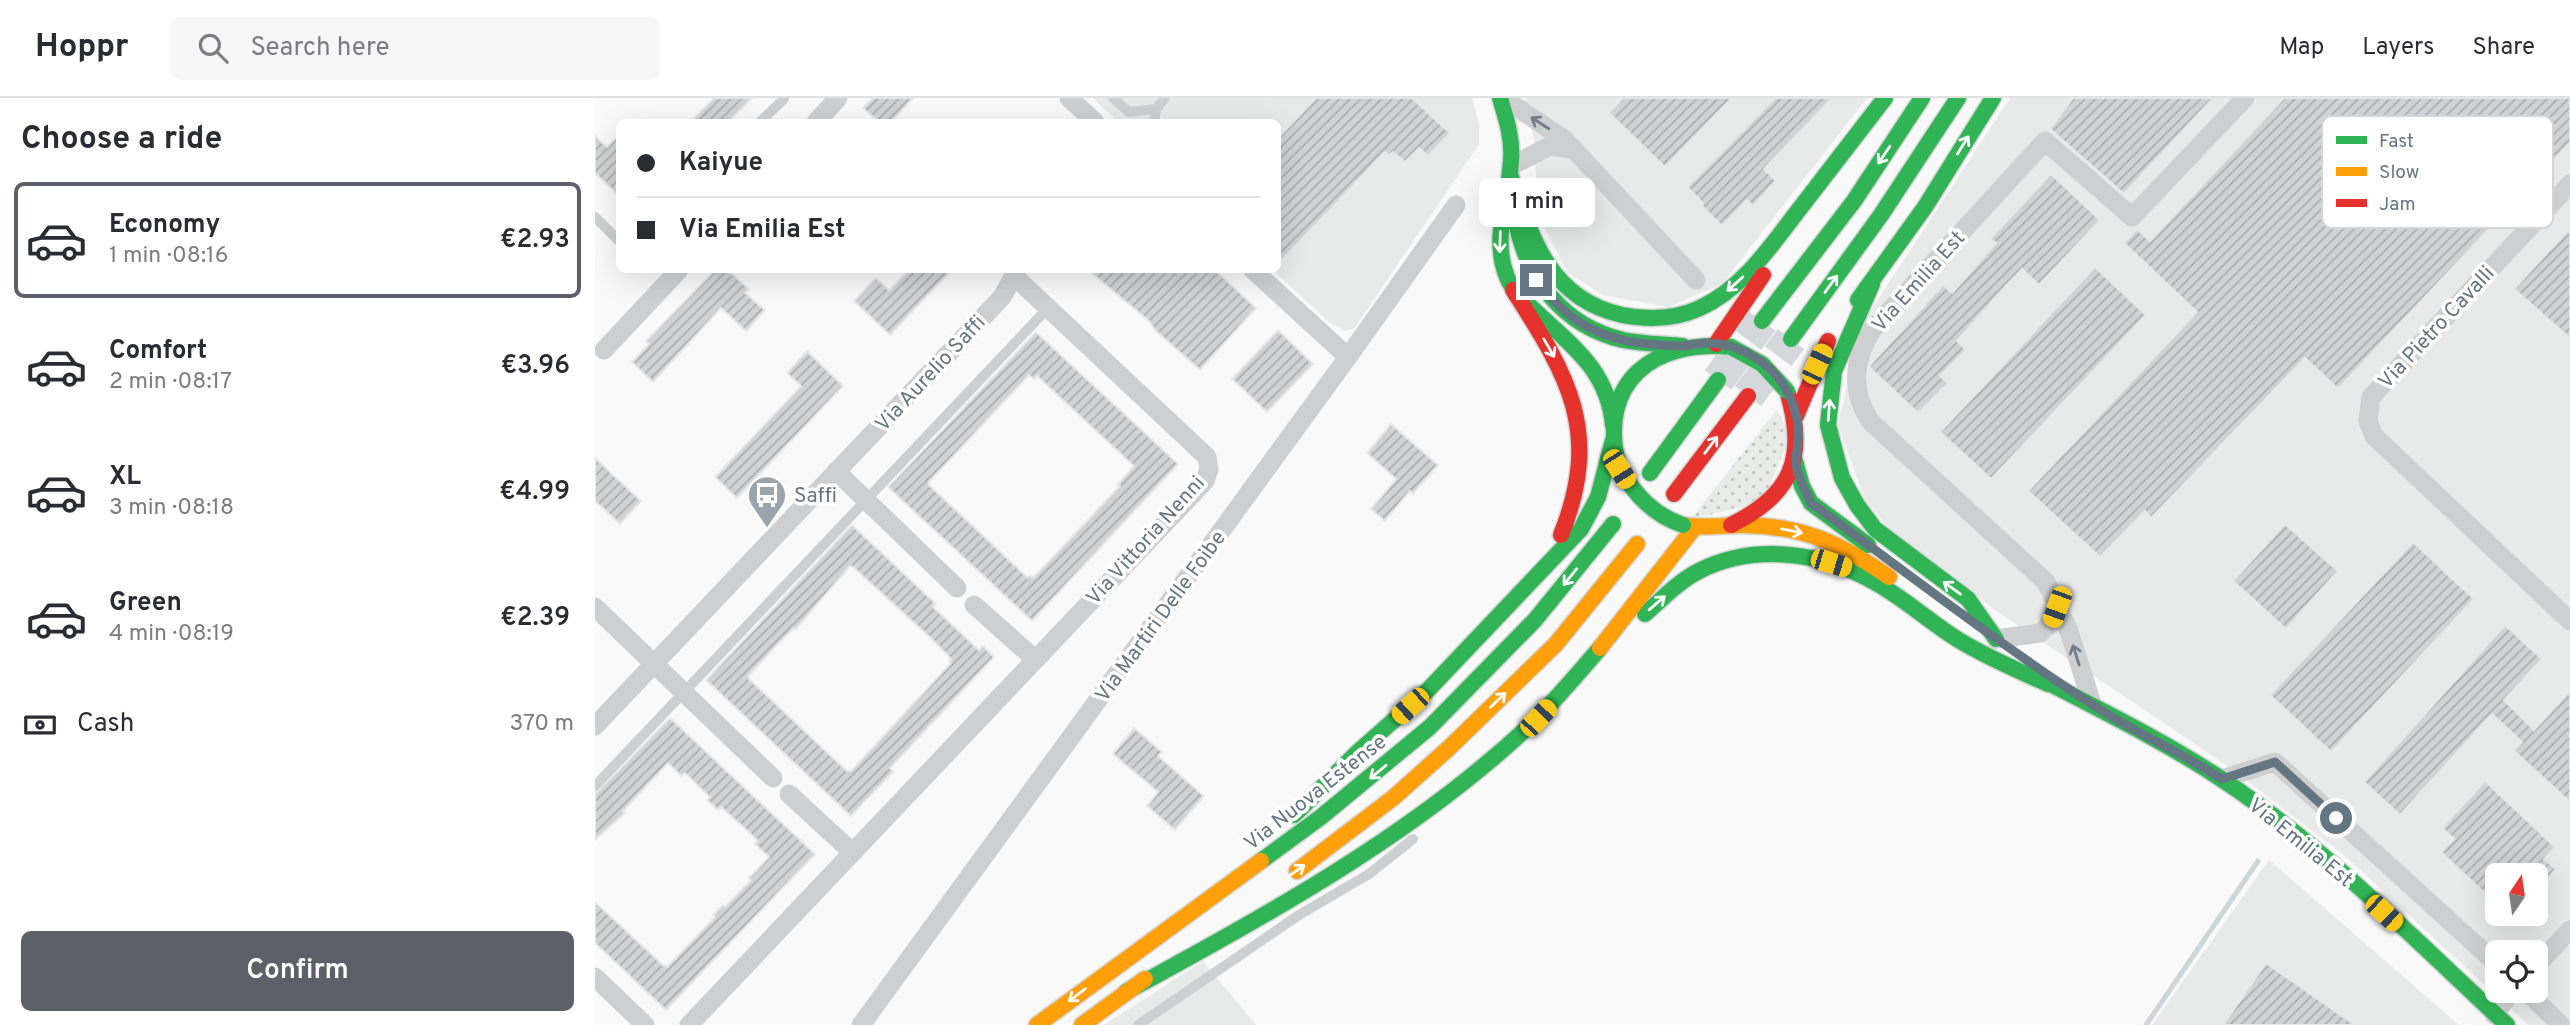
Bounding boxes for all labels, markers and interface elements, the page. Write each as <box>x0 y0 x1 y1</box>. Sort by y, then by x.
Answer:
search box <box>170 17 660 80</box>
text: Hoppr <box>35 27 128 69</box>
icon: search <box>194 29 232 67</box>
text: Search here <box>250 32 389 65</box>
text: Map <box>2279 33 2324 63</box>
text: Layers <box>2362 33 2434 63</box>
text: Share <box>2472 33 2535 63</box>
one-way arrow <box>1531 115 1550 130</box>
legend <box>2322 116 2553 228</box>
text: Choose a ride <box>21 120 222 160</box>
text: Fast <box>2379 130 2414 154</box>
one-way arrow <box>1957 136 1971 156</box>
one-way arrow <box>1877 145 1891 164</box>
text: Kaiyue <box>679 147 763 180</box>
text: Slow <box>2379 161 2419 185</box>
callout: 1 min <box>1478 178 1594 228</box>
text: 1 min <box>1510 188 1564 217</box>
text: Jam <box>2379 193 2416 217</box>
icon: car <box>25 209 88 272</box>
text: Economy <box>109 209 220 242</box>
text: Via Emilia Est <box>679 214 846 247</box>
text: €2.93 <box>500 224 570 257</box>
street label: Via Emilia Est <box>1867 226 1972 338</box>
one-way arrow <box>1493 230 1507 253</box>
text: 1 min · 08:16 <box>109 242 228 271</box>
street label: Via Pietro Cavalli <box>2373 261 2501 395</box>
route end <box>1520 264 1552 296</box>
one-way arrow <box>1824 275 1838 294</box>
one-way arrow <box>1726 276 1744 292</box>
street label: Via Aurelio Saffi <box>870 310 992 438</box>
icon: car <box>25 335 88 398</box>
text: Comfort <box>109 335 207 368</box>
one-way arrow <box>1542 338 1556 358</box>
car <box>1799 341 1836 387</box>
text: €3.96 <box>501 350 570 383</box>
text: 2 min · 08:17 <box>109 368 232 397</box>
one-way arrow <box>1823 399 1836 422</box>
one-way arrow <box>1704 436 1719 455</box>
car <box>1599 446 1640 492</box>
icon: car <box>25 461 88 524</box>
text: XL <box>109 461 141 494</box>
street label: Via Vittoria Nenni <box>1081 471 1211 611</box>
bus stop icon: Saffi <box>746 474 788 529</box>
text: €4.99 <box>499 476 570 509</box>
place label: Saffi <box>794 483 837 510</box>
text: 3 min · 08:18 <box>109 494 234 523</box>
one-way arrow <box>1780 524 1803 538</box>
street label: Via Martiri Delle Foibe <box>1090 526 1233 708</box>
car <box>1808 547 1855 579</box>
one-way arrow <box>1562 567 1578 585</box>
one-way arrow <box>1943 581 1962 595</box>
car <box>2040 584 2075 630</box>
icon: car <box>25 587 88 650</box>
text: Green <box>109 587 182 620</box>
one-way arrow <box>1648 596 1666 612</box>
text: €2.39 <box>500 602 570 635</box>
text: 4 min · 08:19 <box>109 620 234 649</box>
one-way arrow <box>2069 644 2081 666</box>
car <box>1388 684 1433 728</box>
one-way arrow <box>1489 692 1506 709</box>
car <box>1516 695 1561 741</box>
icon: cash <box>21 706 59 744</box>
text: Cash <box>77 708 134 741</box>
text: 370 m <box>509 710 574 739</box>
street label: Via Nuova Estense <box>1239 729 1393 857</box>
one-way arrow <box>1369 764 1387 780</box>
street label: Via Emilia Est <box>2242 793 2358 894</box>
route start <box>2320 802 2352 834</box>
north arrow <box>2485 863 2548 926</box>
map controls <box>2485 863 2548 1003</box>
one-way arrow <box>1286 864 1305 878</box>
car <box>2362 891 2407 935</box>
button: Confirm <box>21 931 574 1011</box>
button: locate <box>2485 940 2548 1003</box>
one-way arrow <box>1068 987 1087 1002</box>

